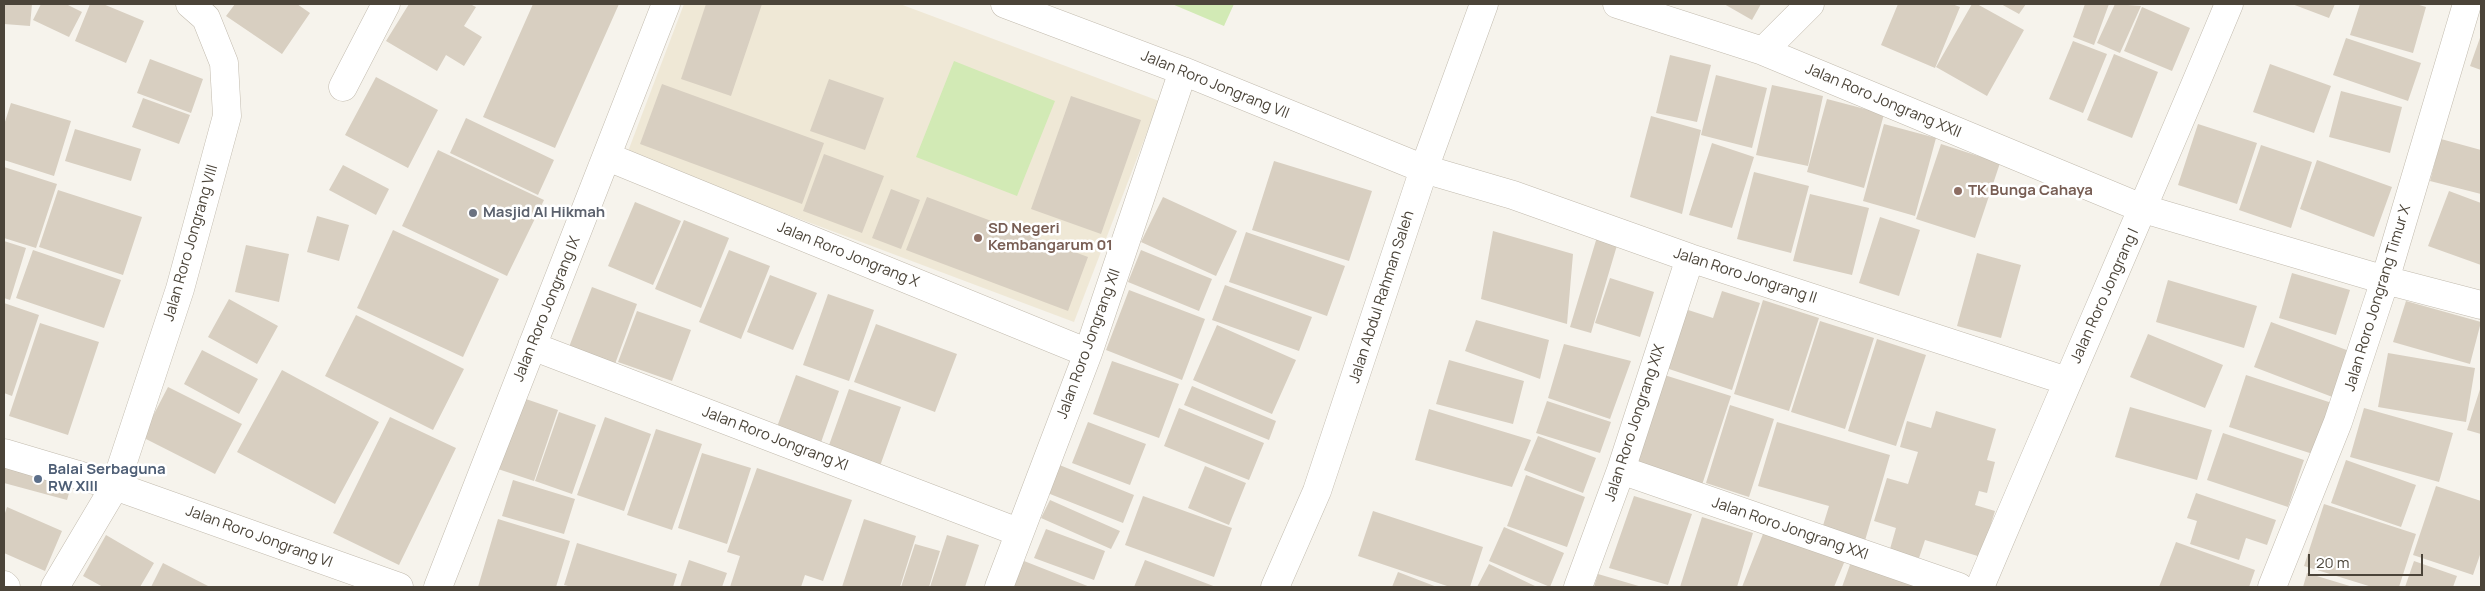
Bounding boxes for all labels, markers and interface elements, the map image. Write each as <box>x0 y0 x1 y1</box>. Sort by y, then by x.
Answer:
street label: Jalan Roro Jongrang VII <box>1138 47 1292 123</box>
street label: Jalan Roro Jongrang XXII <box>1802 60 1964 142</box>
street label: Jalan Roro Jongrang VIII <box>160 163 222 323</box>
place label: TK Bunga Cahaya <box>1968 182 2093 200</box>
marker: TK Bunga Cahaya <box>1952 185 1964 197</box>
street label: Jalan Roro Jongrang Timur X <box>2341 203 2415 393</box>
place label: Masjid Al Hikmah <box>483 204 605 222</box>
marker: Masjid Al Hikmah <box>467 207 479 219</box>
street label: Jalan Abdul Rahman Saleh <box>1346 209 1418 385</box>
street label: Jalan Roro Jongrang X <box>774 218 922 292</box>
place label: SD Negeri Kembangarum 01 <box>988 220 1113 255</box>
street label: Jalan Roro Jongrang I <box>2067 226 2143 366</box>
marker: SD Negeri Kembangarum 01 <box>972 232 984 244</box>
street label: Jalan Roro Jongrang IX <box>510 234 584 384</box>
street label: Jalan Roro Jongrang II <box>1671 244 1819 308</box>
street label: Jalan Roro Jongrang XII <box>1053 266 1125 422</box>
street label: Jalan Roro Jongrang XIX <box>1601 342 1669 504</box>
street label: Jalan Roro Jongrang XI <box>699 403 851 475</box>
place label: Balai Serbaguna RW XIII <box>48 461 166 496</box>
marker: Balai Serbaguna RW XIII <box>32 473 44 485</box>
street label: Jalan Roro Jongrang XXI <box>1710 494 1870 564</box>
street label: Jalan Roro Jongrang VI <box>183 502 335 572</box>
scale bar <box>2310 544 2425 576</box>
text: 20 m <box>2316 552 2349 573</box>

